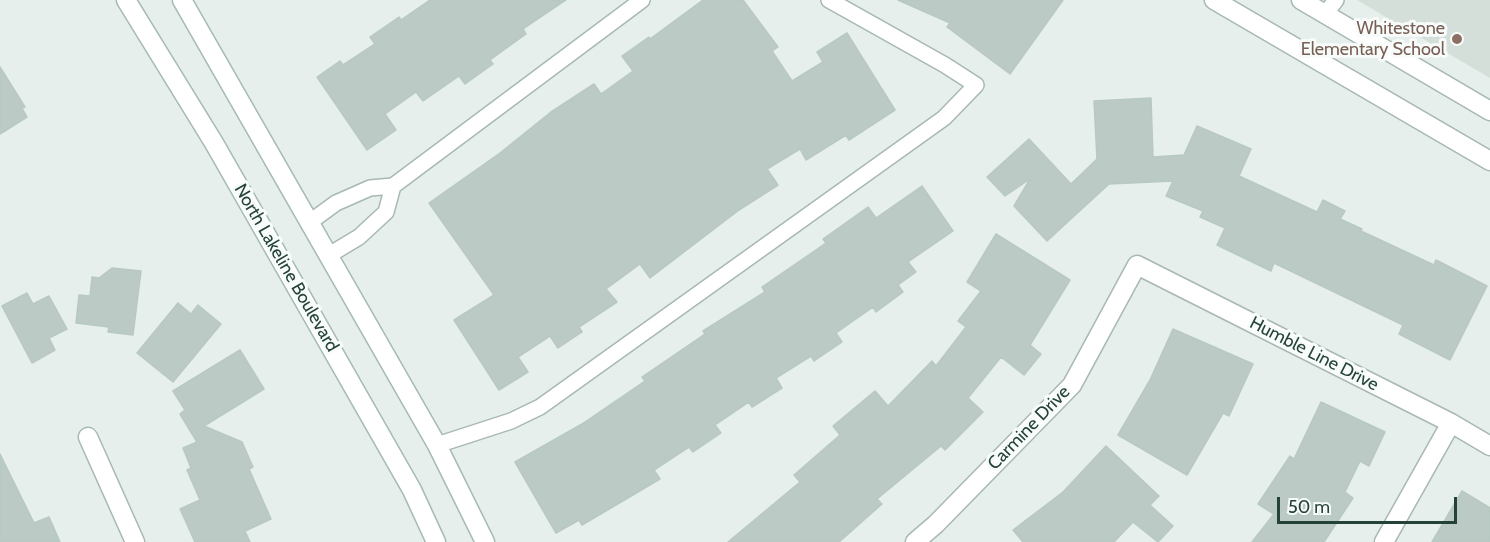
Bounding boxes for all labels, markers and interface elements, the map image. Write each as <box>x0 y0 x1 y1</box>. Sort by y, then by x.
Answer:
place label: Whitestone Elementary School <box>1301 18 1445 60</box>
marker: Whitestone Elementary School <box>1450 32 1464 46</box>
street label: North Lakeline Boulevard <box>229 180 343 356</box>
street label: Humble Line Drive <box>1246 312 1382 396</box>
street label: Carmine Drive <box>983 381 1075 475</box>
scale bar <box>1280 485 1460 523</box>
text: 50 m <box>1288 496 1330 518</box>

